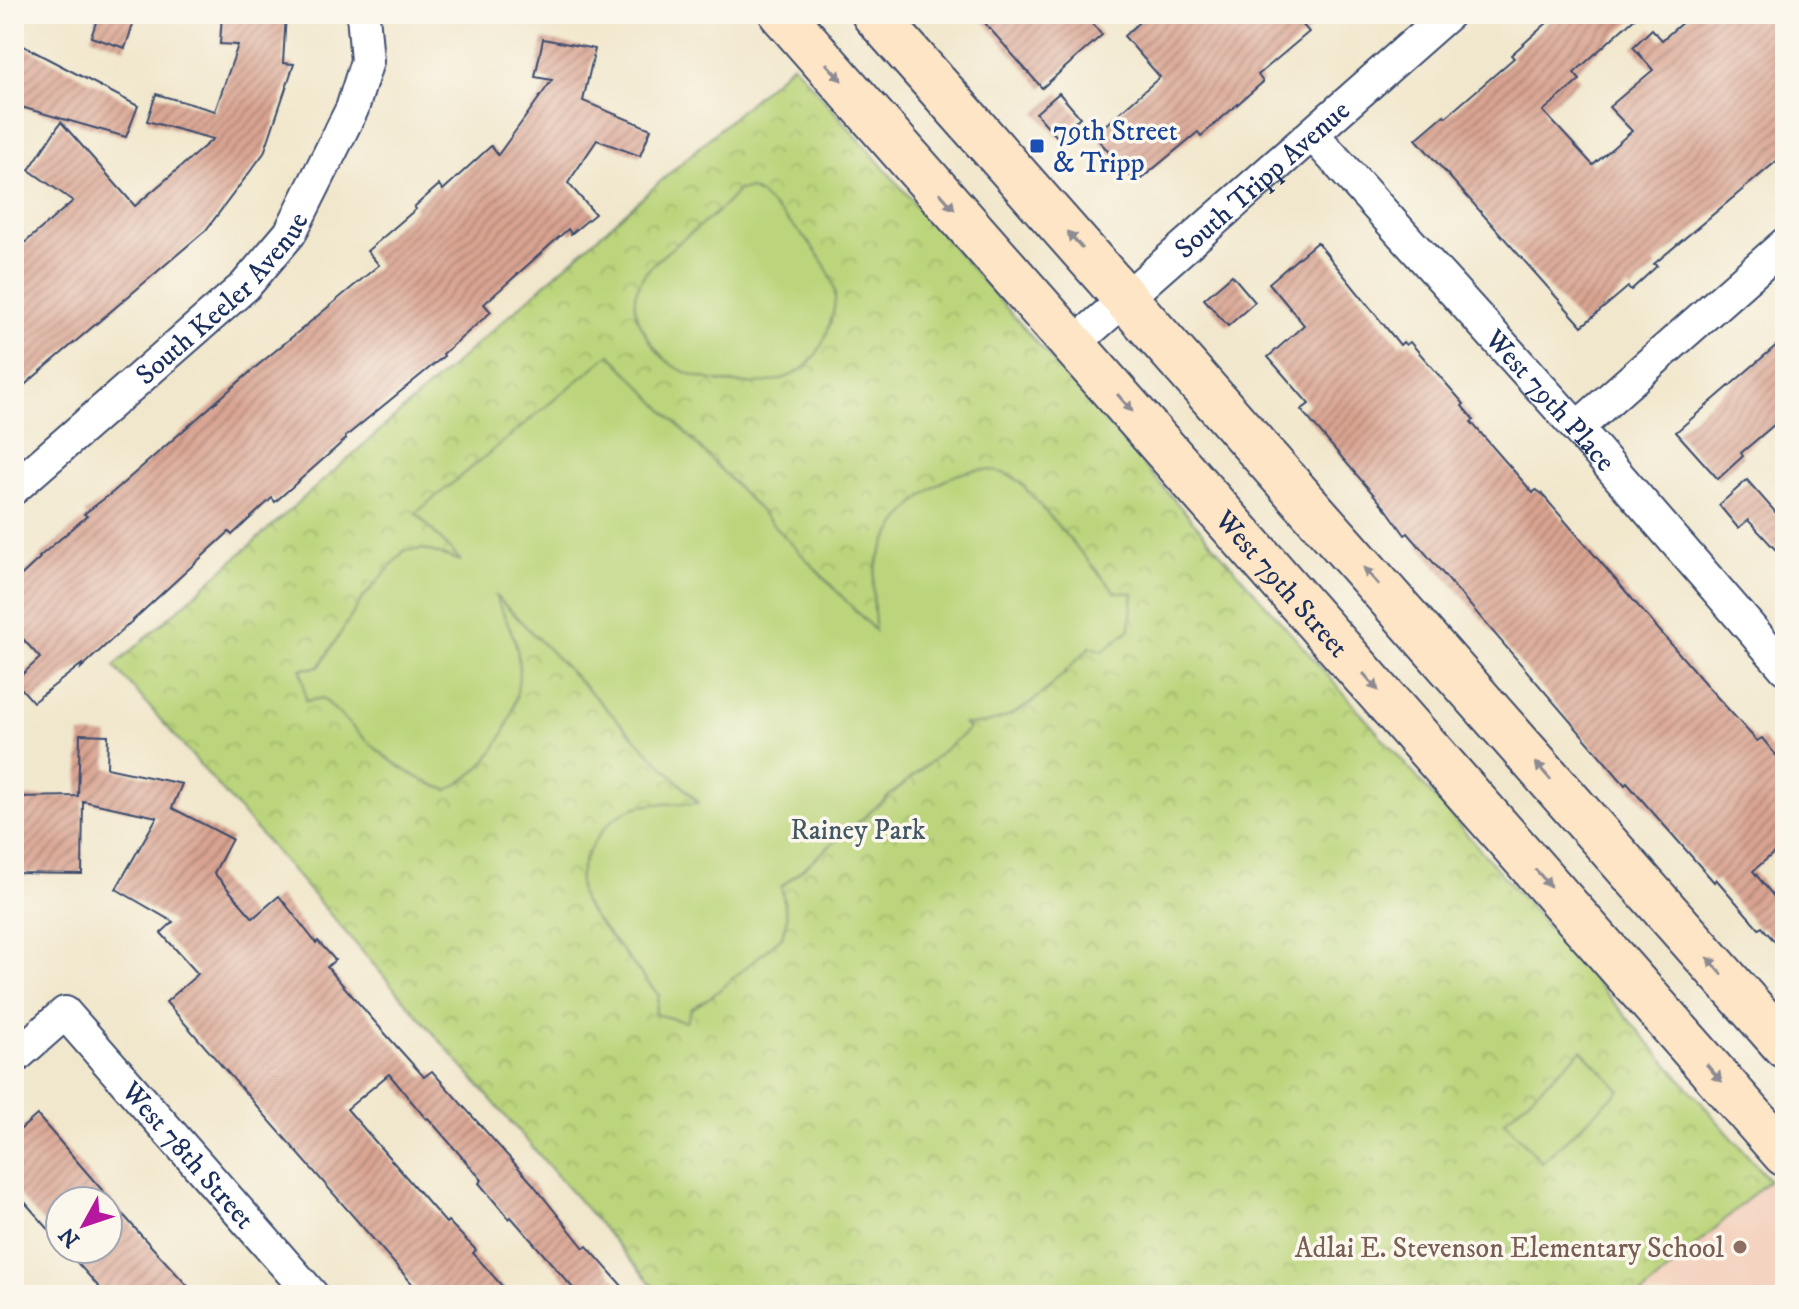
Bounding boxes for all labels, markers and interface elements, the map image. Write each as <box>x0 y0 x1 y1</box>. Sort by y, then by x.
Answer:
one-way arrow <box>824 63 842 82</box>
street label: South Tripp Avenue <box>1167 93 1357 266</box>
place label: 79th Street & Tripp <box>1053 114 1178 181</box>
marker: 79th Street & Tripp <box>1028 137 1046 155</box>
one-way arrow <box>938 191 956 210</box>
street label: South Keeler Avenue <box>129 207 316 393</box>
one-way arrow <box>1066 231 1084 250</box>
street label: West 79th Place <box>1477 322 1622 479</box>
one-way arrow <box>1116 393 1134 412</box>
street label: West 79th Street <box>1207 502 1356 665</box>
one-way arrow <box>1363 567 1380 587</box>
one-way arrow <box>1362 672 1379 692</box>
one-way arrow <box>1535 762 1552 782</box>
park label: Rainey Park <box>790 813 926 848</box>
one-way arrow <box>1533 868 1551 887</box>
one-way arrow <box>1707 957 1724 977</box>
one-way arrow <box>1705 1062 1722 1082</box>
street label: West 78th Street <box>113 1074 262 1237</box>
north arrow <box>44 1185 124 1265</box>
text: N <box>54 1221 86 1252</box>
place label: Adlai E. Stevenson Elementary School <box>1295 1231 1725 1266</box>
marker: Adlai E. Stevenson Elementary School <box>1731 1238 1749 1256</box>

